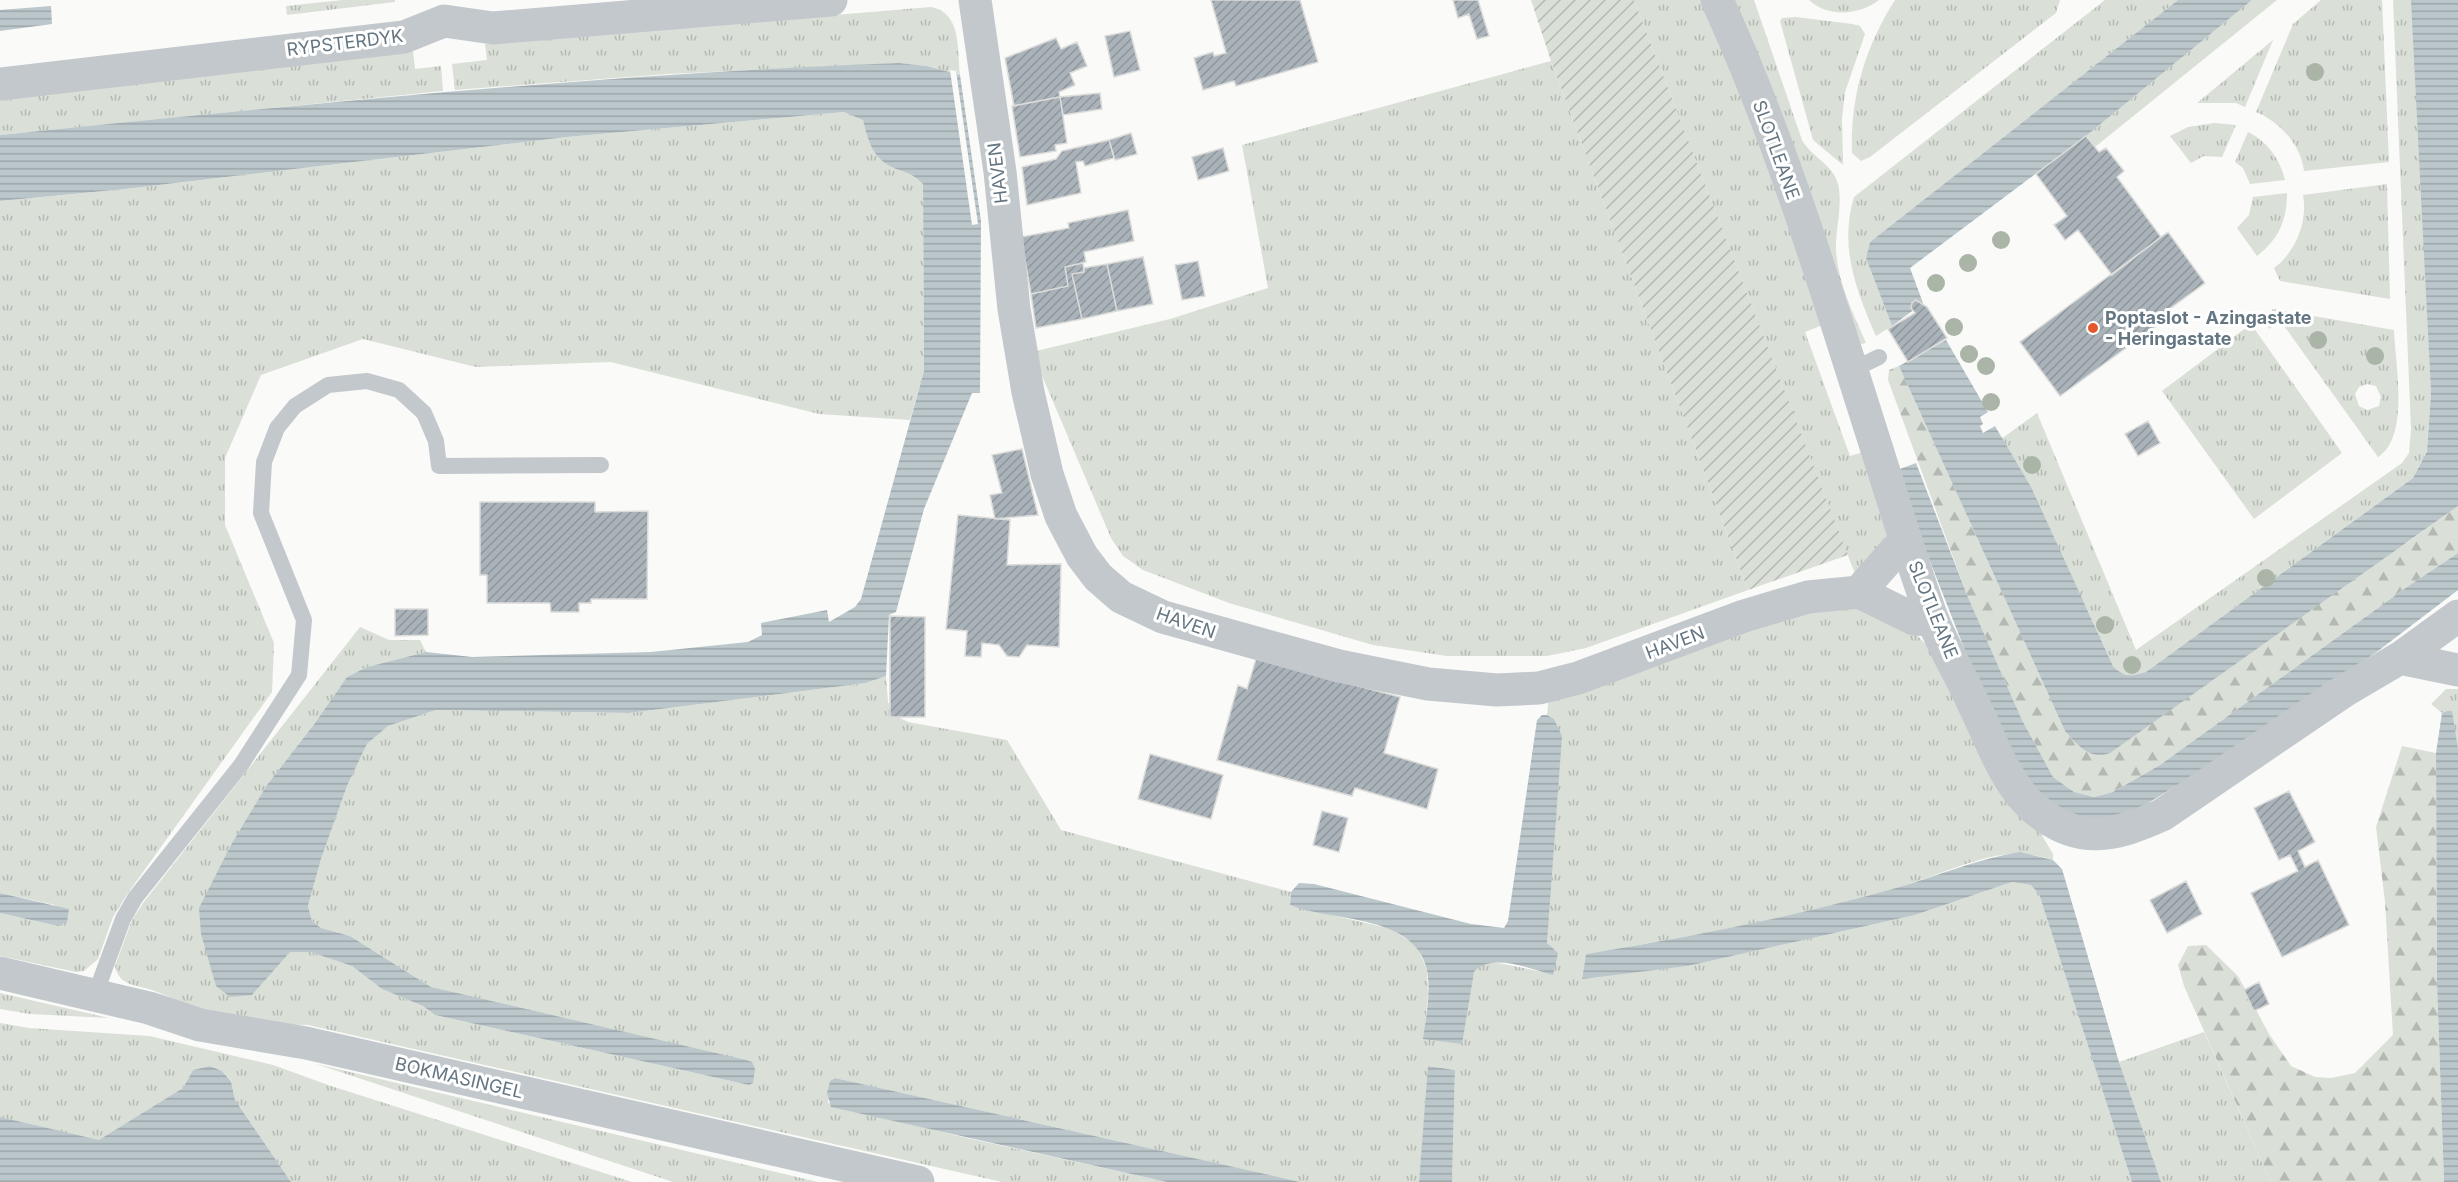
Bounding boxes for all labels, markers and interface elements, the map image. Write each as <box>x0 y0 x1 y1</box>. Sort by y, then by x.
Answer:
street label: RYPSTERDYK <box>286 25 404 60</box>
street label: SLOTLEANE <box>1749 97 1804 202</box>
street label: HAVEN <box>983 141 1012 205</box>
place label: Poptaslot - Azingastate - Heringastate <box>2105 307 2312 349</box>
marker: Poptaslot - Azingastate - Heringastate <box>2086 321 2100 335</box>
street label: SLOTLEANE <box>1904 558 1963 662</box>
street label: HAVEN <box>1154 603 1219 642</box>
street label: HAVEN <box>1642 622 1707 663</box>
street label: BOKMASINGEL <box>393 1053 525 1102</box>

